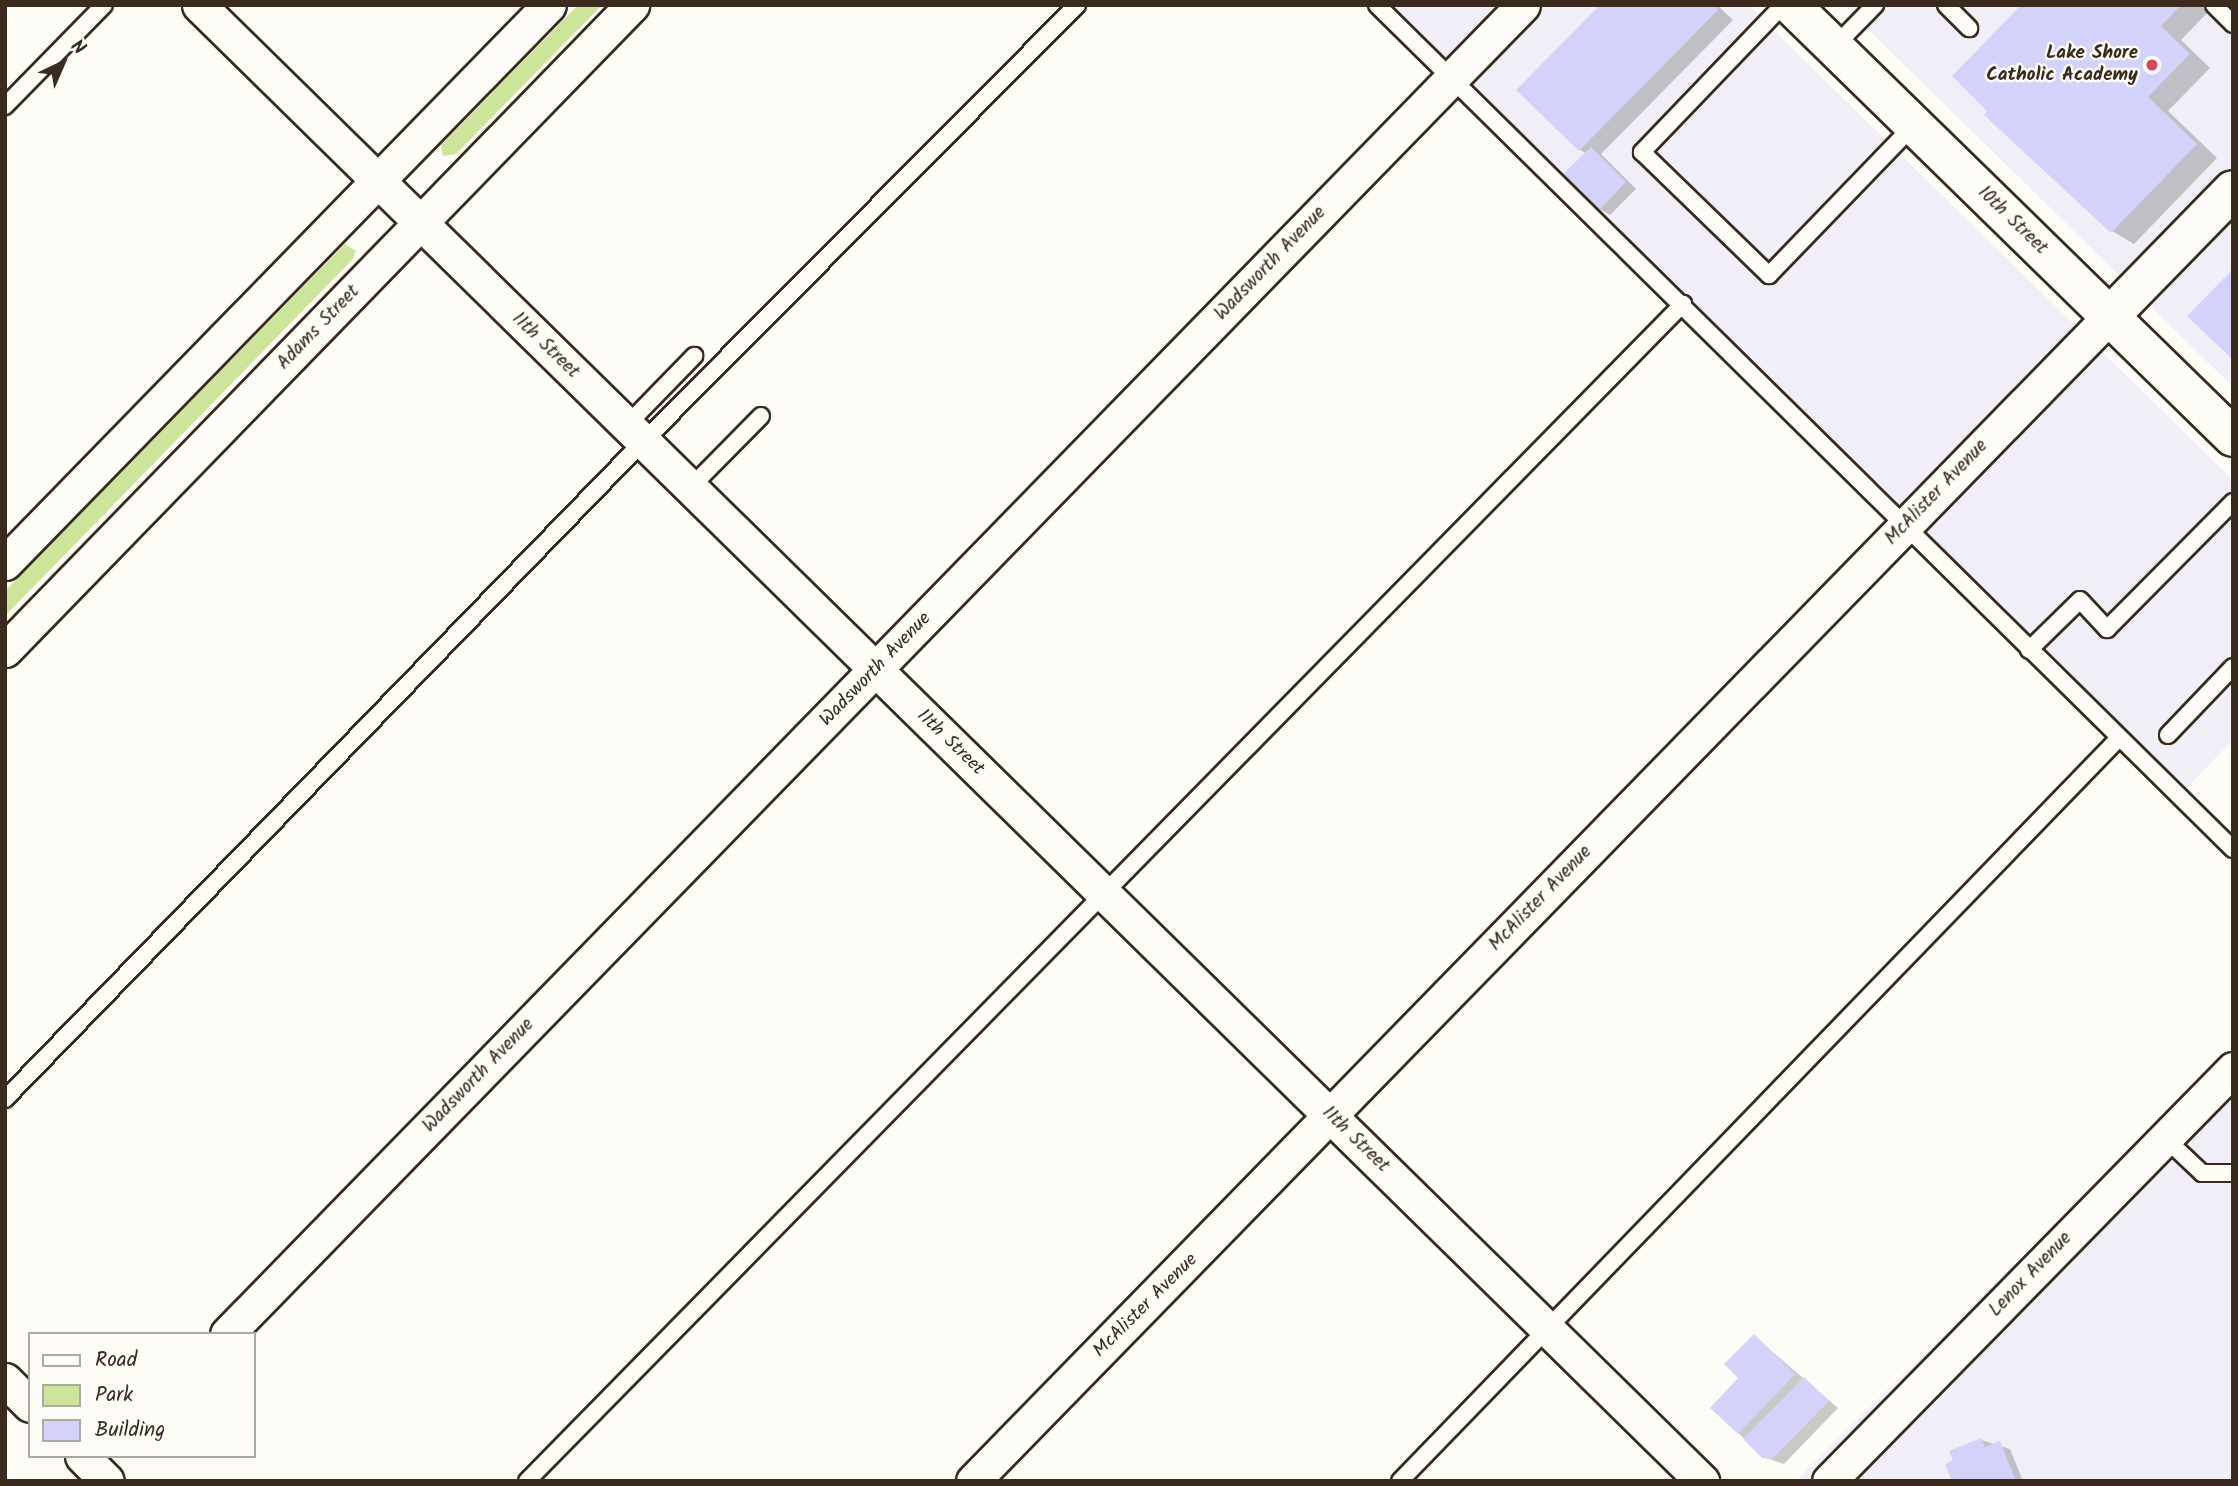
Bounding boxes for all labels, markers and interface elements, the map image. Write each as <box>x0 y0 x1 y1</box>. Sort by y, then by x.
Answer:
north arrow <box>28 28 98 98</box>
text: N <box>63 33 92 63</box>
place label: Lake Shore Catholic Academy <box>1986 43 2138 87</box>
marker: Lake Shore Catholic Academy <box>2144 57 2160 73</box>
street label: 10th Street <box>1972 182 2052 260</box>
street label: Wadsworth Avenue <box>1211 202 1331 326</box>
street label: Adams Street <box>273 281 365 375</box>
street label: 11th Street <box>506 308 584 384</box>
street label: McAlister Avenue <box>1881 435 1993 551</box>
street label: Wadsworth Avenue <box>816 608 936 732</box>
street label: 11th Street <box>911 705 989 781</box>
street label: McAlister Avenue <box>1485 841 1597 957</box>
street label: Wadsworth Avenue <box>419 1014 539 1138</box>
street label: 11th Street <box>1316 1102 1394 1178</box>
street label: Lenox Avenue <box>1985 1228 2077 1322</box>
street label: McAlister Avenue <box>1089 1249 1203 1363</box>
legend <box>28 1332 256 1458</box>
text: Road <box>95 1344 137 1377</box>
text: Park <box>95 1379 133 1412</box>
text: Building <box>95 1414 165 1447</box>

